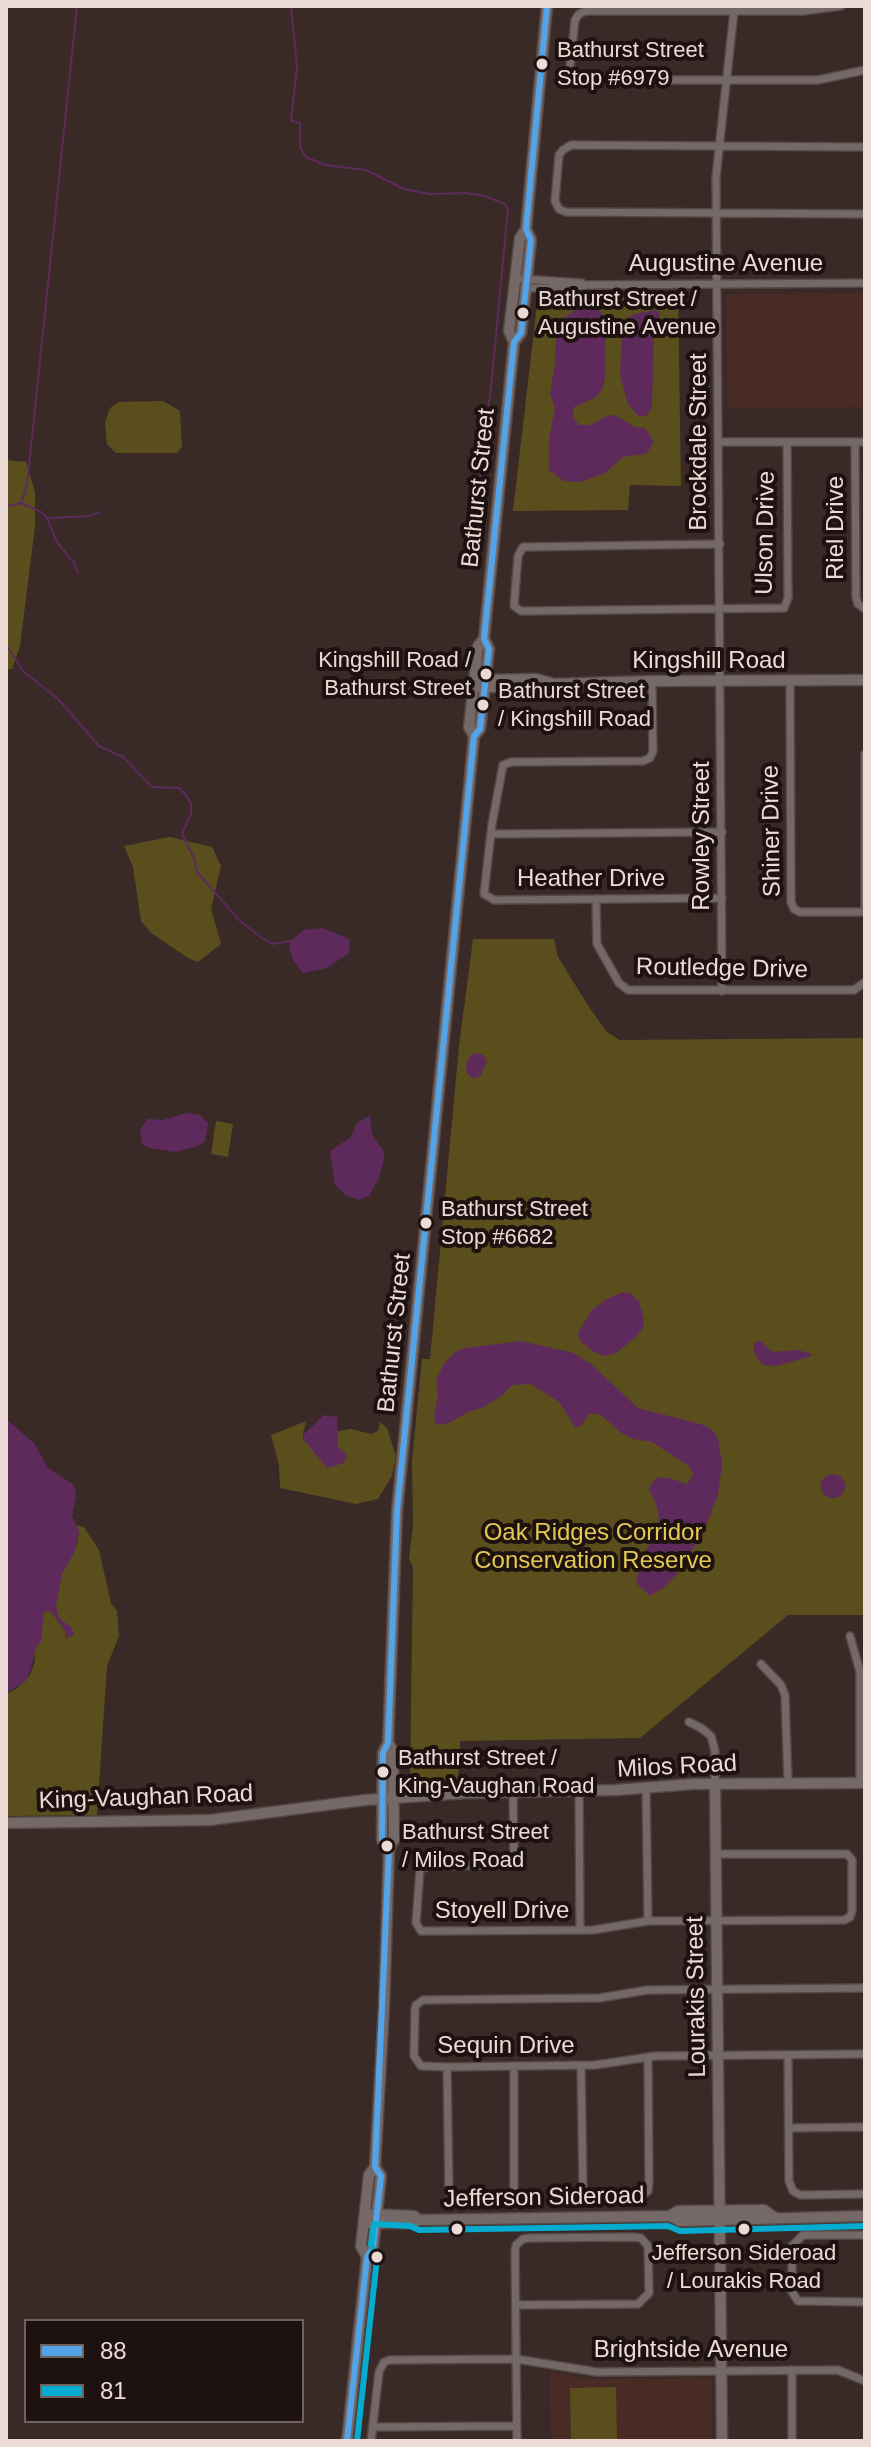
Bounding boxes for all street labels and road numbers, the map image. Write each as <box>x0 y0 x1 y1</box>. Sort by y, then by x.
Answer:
street label: Augustine Avenue <box>629 250 823 278</box>
street label: Brockdale Street <box>685 353 713 531</box>
street label: Bathurst Street <box>456 407 502 569</box>
street label: Ulson Drive <box>751 471 781 595</box>
street label: Riel Drive <box>822 476 850 580</box>
street label: Kingshill Road <box>632 647 786 675</box>
street label: Rowley Street <box>688 761 716 911</box>
street label: Shiner Drive <box>756 765 788 897</box>
street label: Heather Drive <box>517 865 665 893</box>
street label: Routledge Drive <box>636 953 808 985</box>
street label: Bathurst Street <box>372 1252 418 1414</box>
street label: Milos Road <box>616 1749 738 1785</box>
street label: King-Vaughan Road <box>38 1780 254 1816</box>
street label: Stoyell Drive <box>435 1897 569 1925</box>
street label: Lourakis Street <box>681 1916 713 2078</box>
street label: Sequin Drive <box>437 2032 575 2060</box>
street label: Jefferson Sideroad <box>443 2182 645 2214</box>
street label: Brightside Avenue <box>594 2336 788 2364</box>

